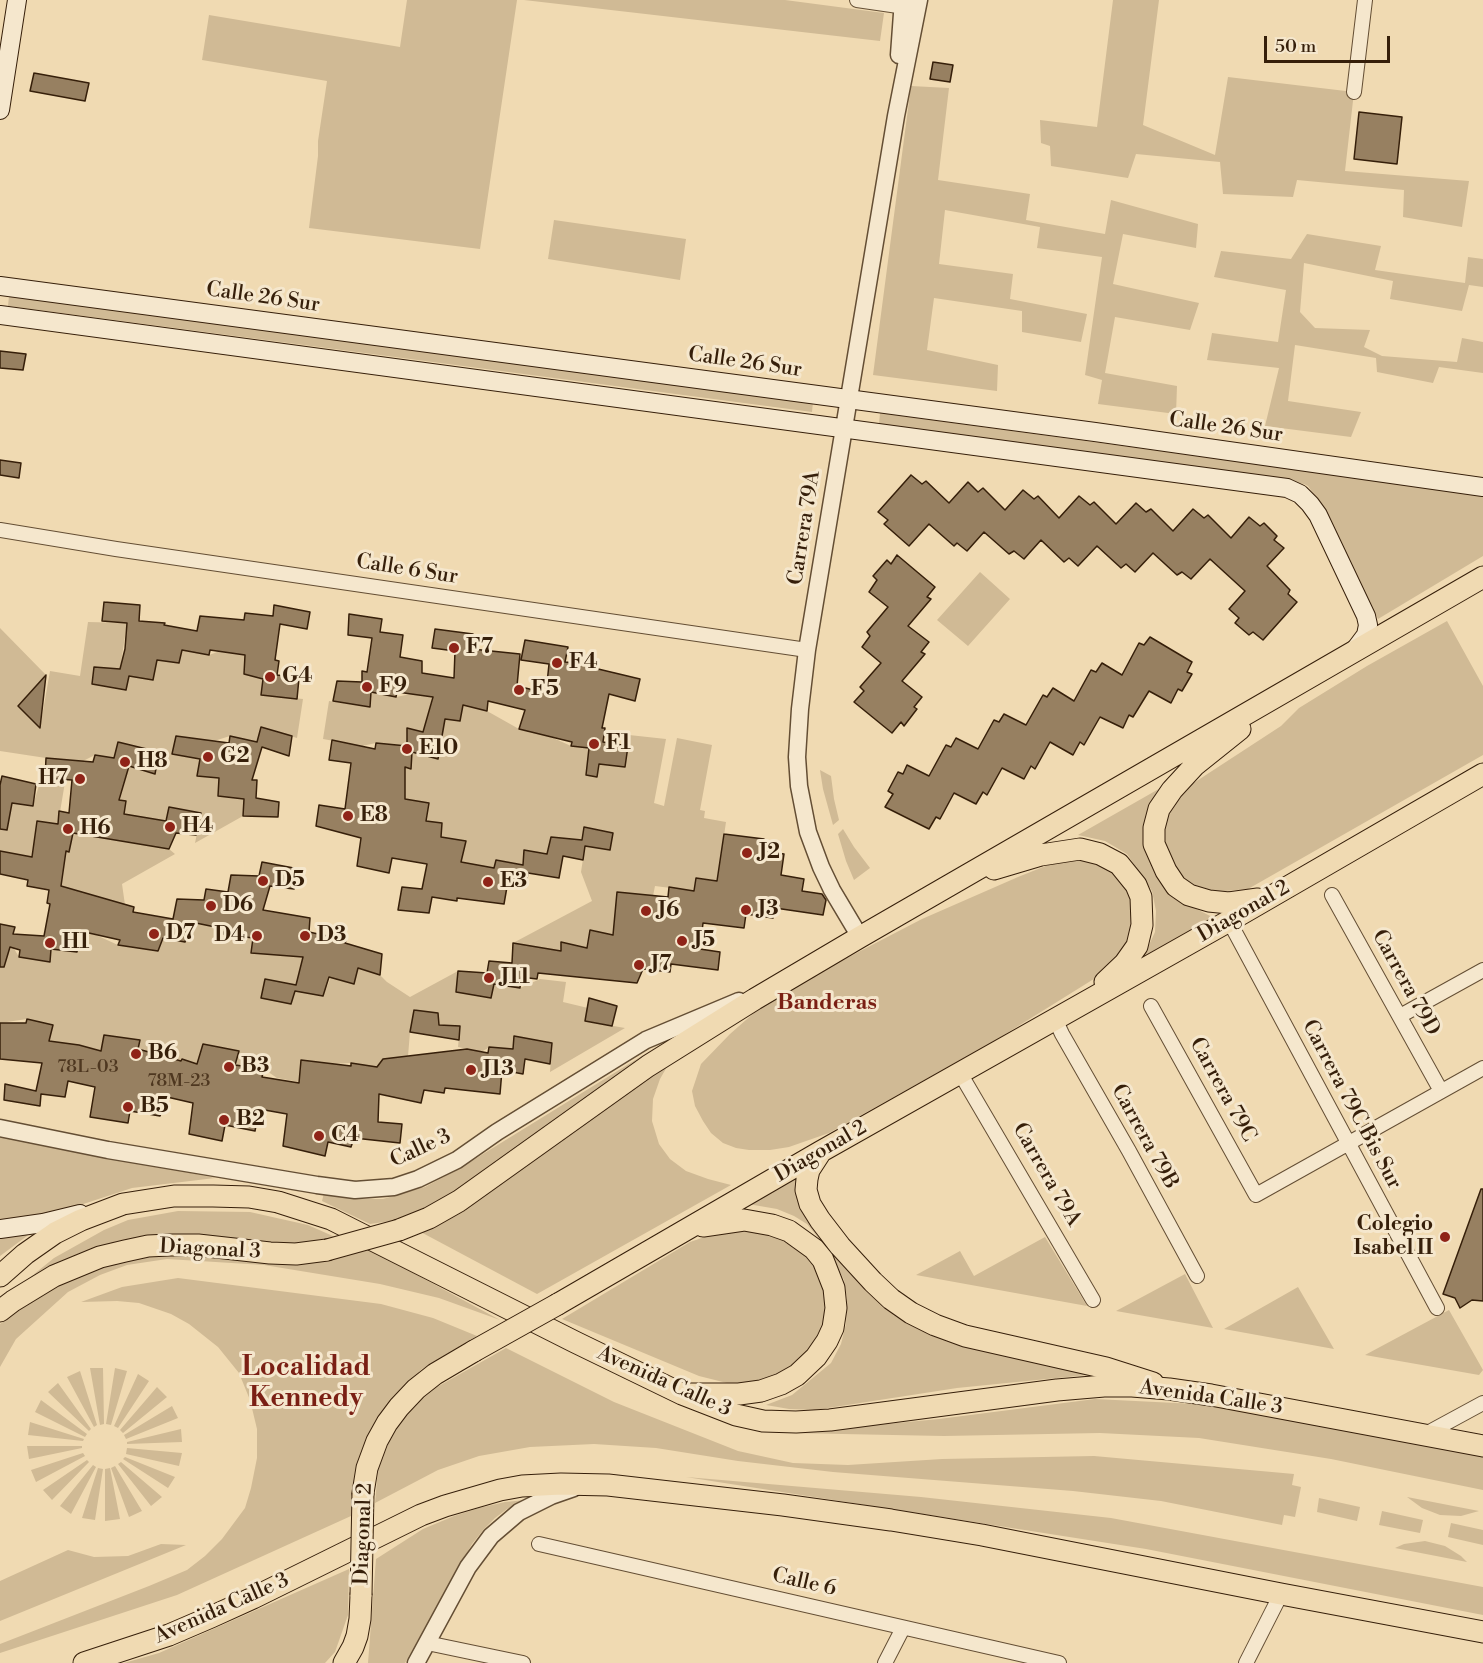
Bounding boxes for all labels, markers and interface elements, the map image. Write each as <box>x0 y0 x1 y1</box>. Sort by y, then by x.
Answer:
scale bar <box>1267 24 1393 62</box>
text: 50 m <box>1275 35 1316 58</box>
street label: Calle 26 Sur <box>205 278 321 318</box>
street label: Calle 26 Sur <box>687 343 803 383</box>
street label: Calle 26 Sur <box>1168 408 1284 448</box>
street label: Carrera 79A <box>784 469 826 587</box>
street label: Calle 6 Sur <box>354 550 460 590</box>
place label: F7 <box>466 635 493 661</box>
marker: F7 <box>447 641 461 655</box>
place label: F4 <box>569 650 598 676</box>
marker: F4 <box>550 656 564 670</box>
place label: G4 <box>282 664 313 690</box>
marker: G4 <box>263 670 277 684</box>
place label: F9 <box>379 674 407 700</box>
place label: F5 <box>531 677 559 703</box>
marker: F9 <box>360 680 374 694</box>
marker: F5 <box>512 683 526 697</box>
place label: F1 <box>606 731 631 757</box>
place label: E10 <box>419 736 458 762</box>
marker: F1 <box>587 737 601 751</box>
marker: E10 <box>400 742 414 756</box>
place label: G2 <box>220 744 250 770</box>
place label: H8 <box>137 749 168 775</box>
marker: G2 <box>201 750 215 764</box>
marker: H8 <box>118 755 132 769</box>
place label: H7 <box>38 766 68 792</box>
marker: H7 <box>73 772 87 786</box>
place label: E8 <box>360 803 388 829</box>
marker: E8 <box>341 809 355 823</box>
place label: H4 <box>182 814 213 840</box>
place label: H6 <box>80 816 111 842</box>
marker: H4 <box>163 820 177 834</box>
marker: H6 <box>61 822 75 836</box>
place label: J2 <box>759 840 780 866</box>
marker: J2 <box>740 846 754 860</box>
place label: D5 <box>275 868 305 894</box>
place label: E3 <box>500 869 527 895</box>
marker: D5 <box>256 874 270 888</box>
marker: E3 <box>481 875 495 889</box>
street label: Diagonal 2 <box>1193 876 1295 948</box>
place label: D6 <box>223 893 253 919</box>
place label: J3 <box>758 897 779 923</box>
place label: J6 <box>658 898 679 924</box>
marker: D6 <box>204 899 218 913</box>
marker: J3 <box>739 903 753 917</box>
marker: J6 <box>639 904 653 918</box>
place label: D7 <box>166 921 195 947</box>
place label: D4 <box>214 923 245 949</box>
place label: D3 <box>317 923 346 949</box>
street label: Carrera 79D <box>1366 926 1444 1040</box>
marker: D7 <box>147 927 161 941</box>
place label: J5 <box>694 928 715 954</box>
marker: D4 <box>250 929 264 943</box>
marker: D3 <box>298 929 312 943</box>
place label: H1 <box>62 930 89 956</box>
marker: J5 <box>675 934 689 948</box>
marker: H1 <box>43 936 57 950</box>
place label: J7 <box>651 952 671 978</box>
marker: J7 <box>632 958 646 972</box>
place label: J11 <box>501 965 530 991</box>
marker: J11 <box>482 971 496 985</box>
district label: Banderas <box>777 991 877 1017</box>
street label: Carrera 79C Bis Sur <box>1296 1016 1406 1194</box>
street label: Carrera 79C <box>1183 1033 1261 1147</box>
place label: B6 <box>148 1041 177 1067</box>
marker: B6 <box>129 1047 143 1061</box>
place label: B3 <box>241 1054 269 1080</box>
house number: 78L-03 <box>57 1057 119 1079</box>
place label: J13 <box>483 1057 514 1083</box>
marker: B3 <box>222 1060 236 1074</box>
marker: J13 <box>464 1063 478 1077</box>
house number: 78M-23 <box>148 1071 210 1093</box>
street label: Carrera 79B <box>1105 1080 1183 1194</box>
place label: B5 <box>140 1094 169 1120</box>
marker: B5 <box>121 1100 135 1114</box>
place label: B2 <box>236 1107 265 1133</box>
marker: B2 <box>217 1113 231 1127</box>
street label: Diagonal 2 <box>770 1116 872 1188</box>
street label: Carrera 79A <box>1006 1119 1086 1231</box>
place label: C4 <box>331 1123 360 1149</box>
street label: Calle 3 <box>387 1124 455 1174</box>
marker: C4 <box>312 1129 326 1143</box>
place label: Colegio Isabel II <box>1354 1212 1433 1262</box>
marker: Colegio Isabel II <box>1438 1230 1452 1244</box>
street label: Diagonal 3 <box>158 1235 262 1265</box>
street label: Avenida Calle 3 <box>593 1341 735 1423</box>
district label: Localidad Kennedy <box>241 1353 371 1416</box>
street label: Avenida Calle 3 <box>1138 1375 1284 1421</box>
street label: Diagonal 2 <box>350 1482 378 1586</box>
street label: Calle 6 <box>769 1563 839 1603</box>
street label: Avenida Calle 3 <box>151 1568 293 1650</box>

